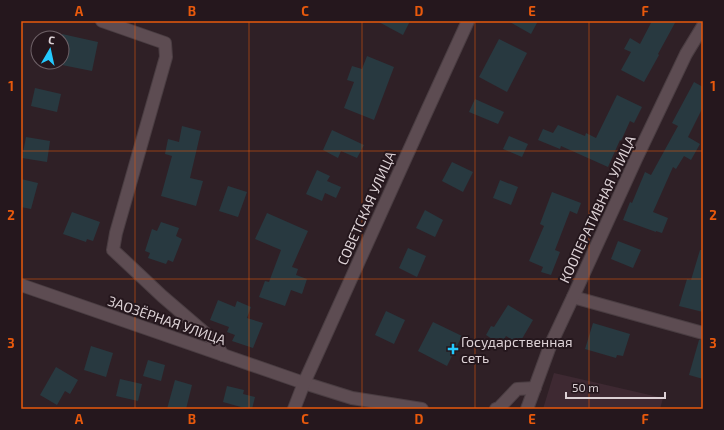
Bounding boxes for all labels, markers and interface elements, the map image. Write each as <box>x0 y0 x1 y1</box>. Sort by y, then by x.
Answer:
text: A <box>75 3 84 19</box>
text: B <box>188 3 196 19</box>
text: C <box>301 3 309 19</box>
text: D <box>415 3 424 19</box>
text: E <box>528 3 536 19</box>
text: F <box>641 3 649 19</box>
north arrow <box>30 30 70 70</box>
text: С <box>47 33 56 47</box>
text: 1 <box>8 78 14 94</box>
text: 1 <box>710 78 716 94</box>
street label: КООПЕРАТИВНАЯ УЛИЦА <box>555 132 639 286</box>
street label: СОВЕТСКАЯ УЛИЦА <box>333 148 399 268</box>
text: 2 <box>7 207 15 223</box>
text: 2 <box>709 207 717 223</box>
street label: ЗАОЗЁРНАЯ УЛИЦА <box>106 292 228 348</box>
place label: Государственная сеть <box>461 333 573 366</box>
text: 3 <box>7 335 15 351</box>
text: 3 <box>709 335 717 351</box>
marker: Государственная сеть <box>448 344 458 354</box>
scale bar <box>566 374 665 400</box>
text: 50 m <box>572 380 599 394</box>
text: A <box>75 411 84 427</box>
text: B <box>188 411 196 427</box>
text: C <box>301 411 309 427</box>
text: D <box>415 411 424 427</box>
text: E <box>528 411 536 427</box>
text: F <box>641 411 649 427</box>

